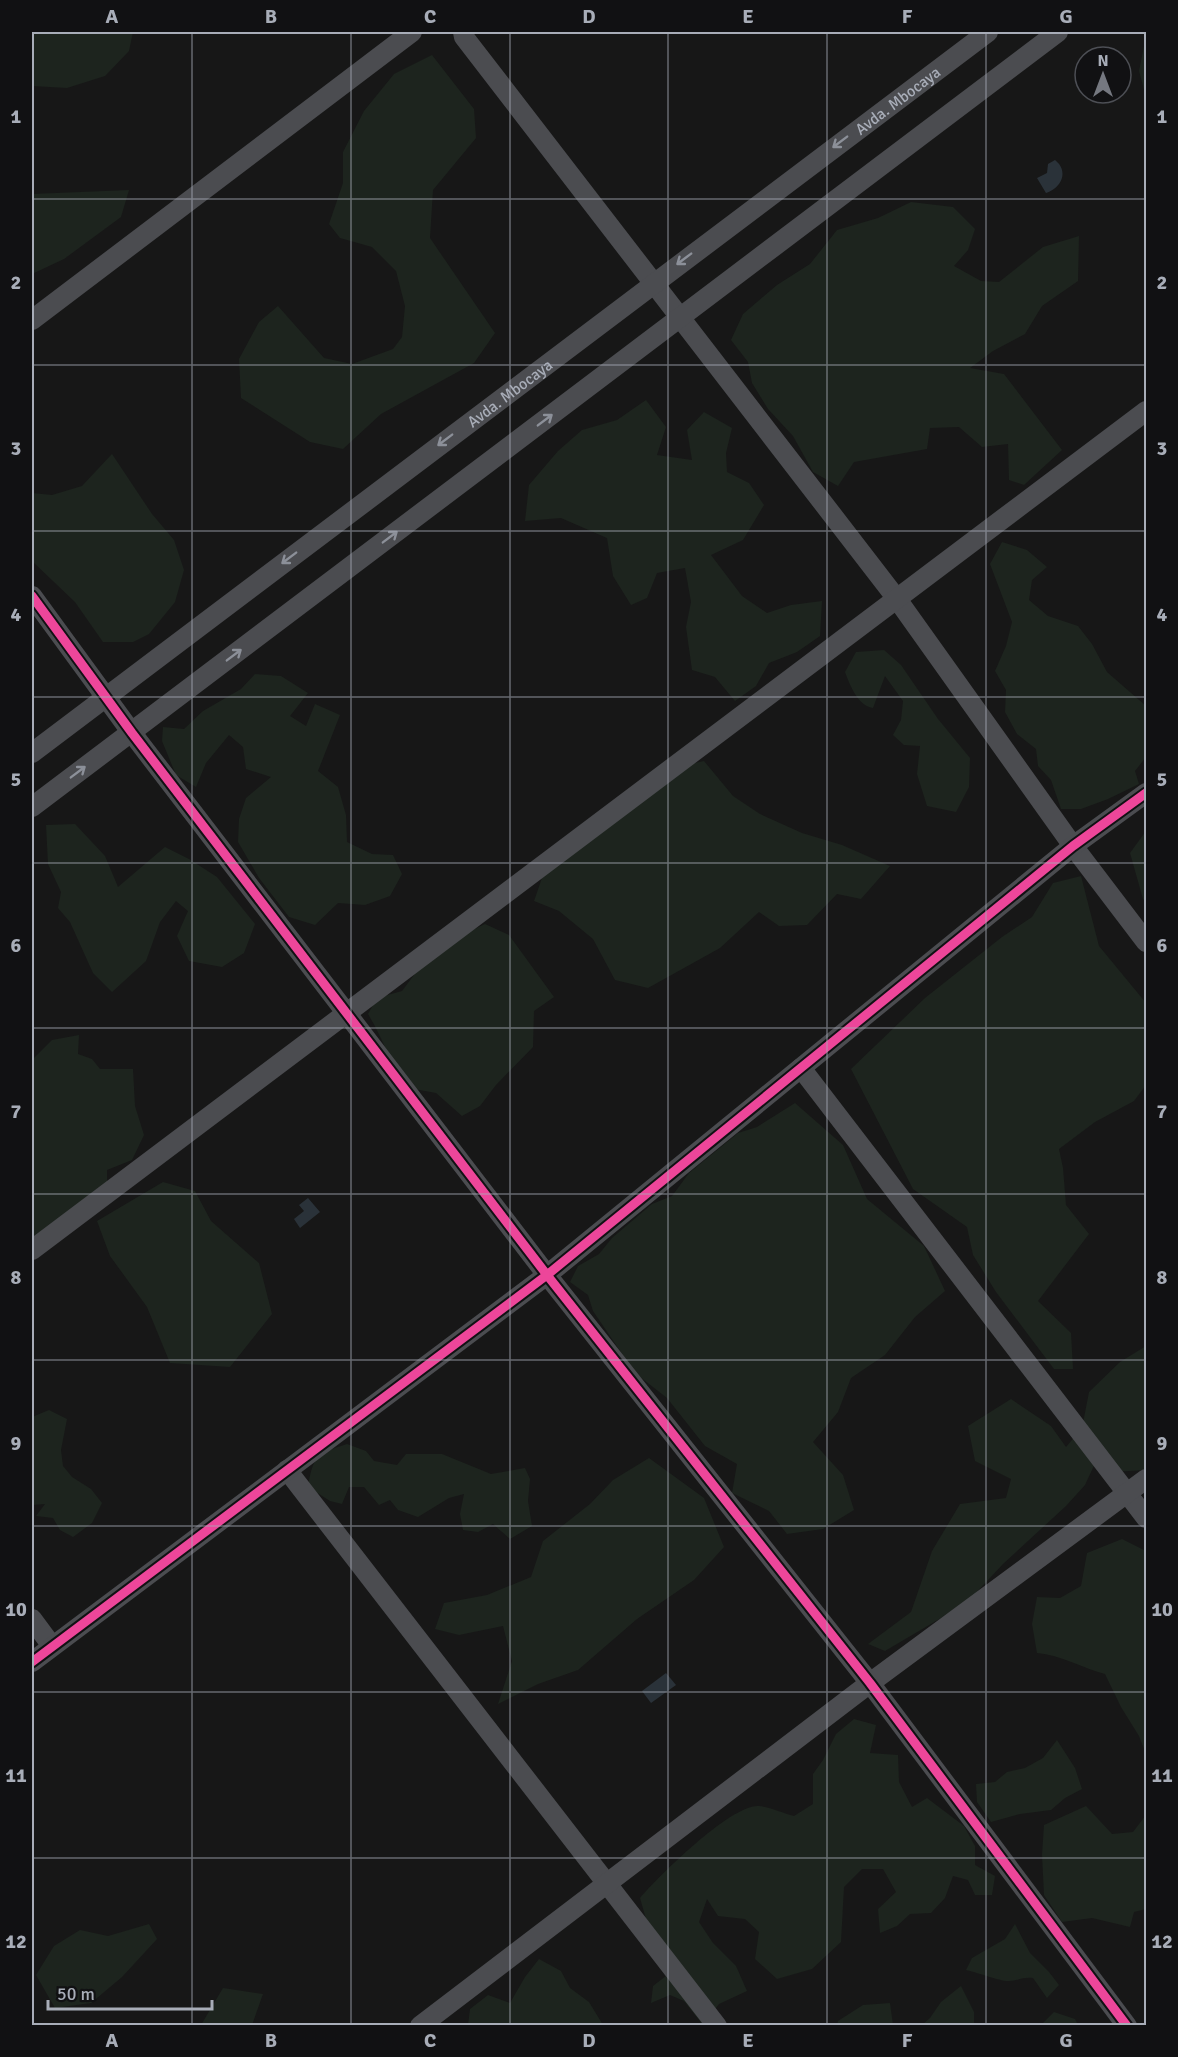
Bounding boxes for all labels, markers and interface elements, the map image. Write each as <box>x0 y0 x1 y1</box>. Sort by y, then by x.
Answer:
text: A <box>106 4 119 29</box>
text: B <box>265 4 277 29</box>
text: C <box>424 4 436 29</box>
text: D <box>582 4 596 29</box>
text: E <box>742 4 754 29</box>
text: F <box>902 4 913 29</box>
text: G <box>1059 4 1073 29</box>
north arrow <box>1073 45 1133 105</box>
text: N <box>1097 51 1109 71</box>
street label: Avda. Mbocaya <box>851 62 945 140</box>
text: 1 <box>11 104 22 129</box>
text: 1 <box>1157 104 1168 129</box>
one-way arrow <box>832 135 848 148</box>
one-way arrow <box>676 252 692 265</box>
text: 2 <box>11 270 21 295</box>
text: 2 <box>1157 270 1167 295</box>
street label: Avda. Mbocaya <box>463 355 557 432</box>
one-way arrow <box>537 413 553 426</box>
one-way arrow <box>437 434 453 446</box>
text: 3 <box>11 436 21 461</box>
text: 3 <box>1157 436 1167 461</box>
one-way arrow <box>381 531 397 544</box>
one-way arrow <box>282 552 298 564</box>
text: 4 <box>11 602 22 627</box>
text: 4 <box>1157 602 1168 627</box>
one-way arrow <box>226 649 242 661</box>
one-way arrow <box>70 766 86 779</box>
text: 5 <box>11 767 21 792</box>
text: 5 <box>1157 767 1167 792</box>
text: 6 <box>11 933 22 958</box>
text: 6 <box>1157 933 1168 958</box>
text: 7 <box>11 1099 22 1124</box>
text: 7 <box>1157 1099 1168 1124</box>
text: 8 <box>11 1265 22 1290</box>
text: 8 <box>1157 1265 1168 1290</box>
text: 9 <box>11 1431 22 1456</box>
text: 9 <box>1157 1431 1168 1456</box>
text: 10 <box>5 1597 27 1622</box>
text: 10 <box>1151 1597 1173 1622</box>
text: 11 <box>5 1763 27 1788</box>
text: 11 <box>1151 1763 1173 1788</box>
text: 12 <box>5 1929 27 1954</box>
text: 12 <box>1151 1929 1173 1954</box>
scale bar <box>48 1973 212 2011</box>
text: 50 m <box>57 1983 95 2005</box>
text: A <box>106 2028 119 2053</box>
text: B <box>265 2028 277 2053</box>
text: C <box>424 2028 436 2053</box>
text: D <box>582 2028 596 2053</box>
text: E <box>742 2028 754 2053</box>
text: F <box>902 2028 913 2053</box>
text: G <box>1059 2028 1073 2053</box>

